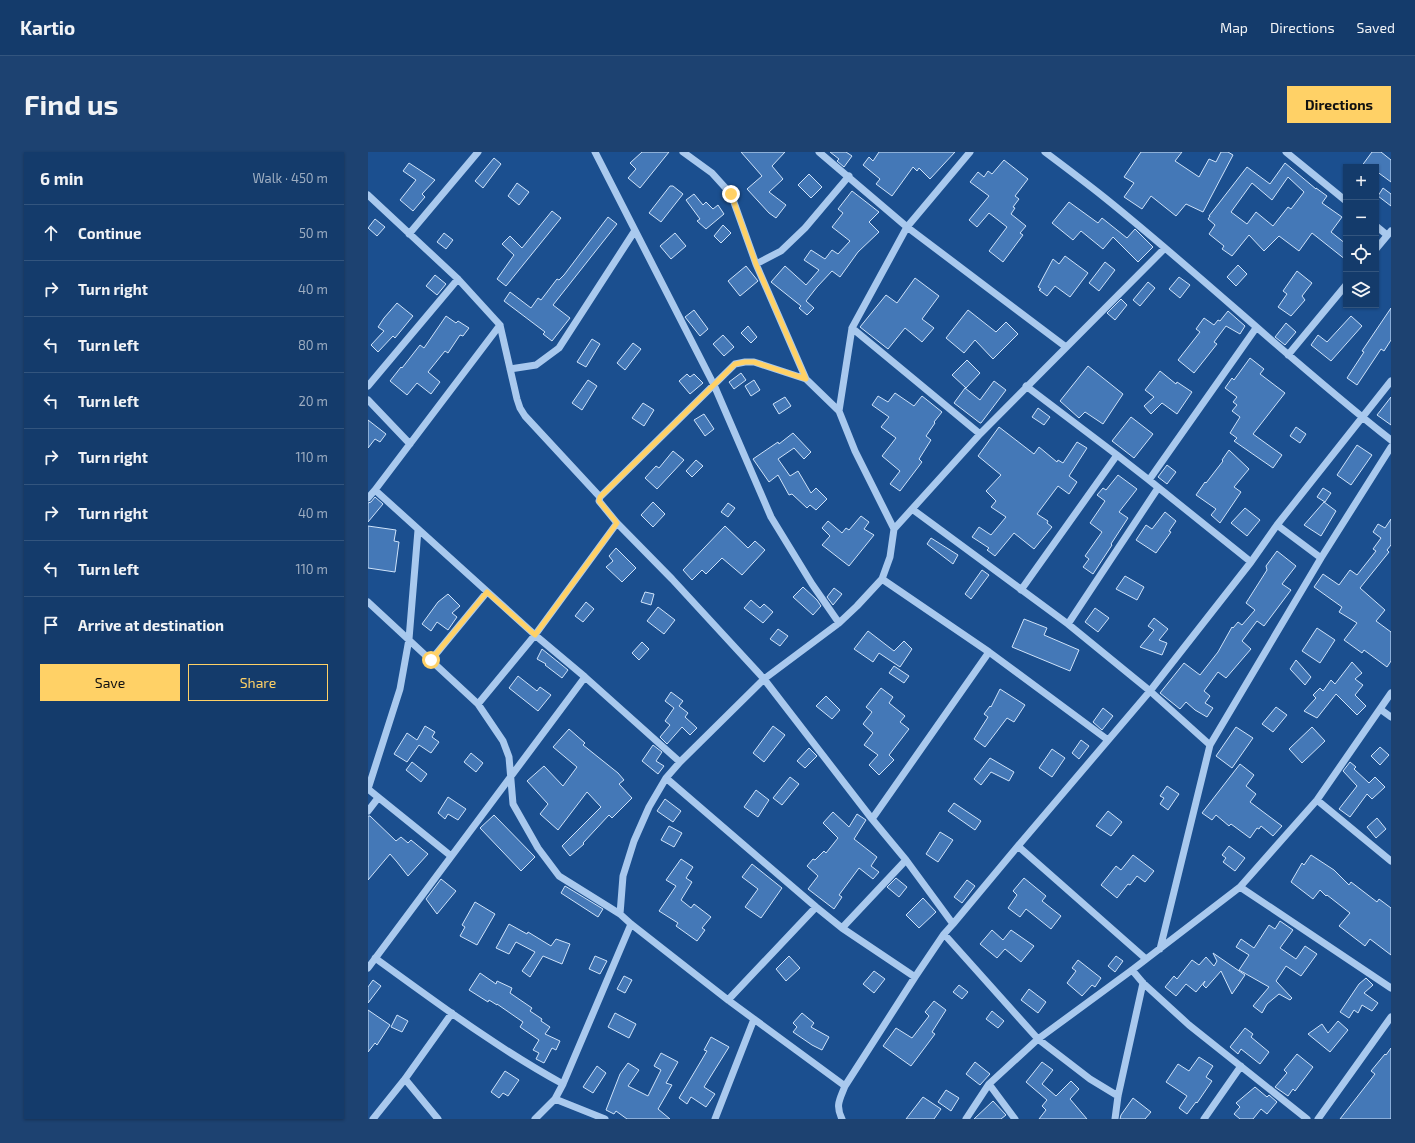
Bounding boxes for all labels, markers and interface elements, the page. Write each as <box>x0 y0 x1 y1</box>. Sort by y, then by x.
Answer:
text: Kartio <box>20 16 75 39</box>
text: Map <box>1220 19 1248 36</box>
text: Directions <box>1270 19 1335 36</box>
text: Saved <box>1357 19 1395 36</box>
button: Directions <box>1287 86 1391 123</box>
text: Find us <box>24 87 118 121</box>
map controls <box>1343 164 1379 308</box>
button: + <box>1343 164 1379 200</box>
text: 6 min <box>40 168 84 188</box>
text: Walk · 450 m <box>252 170 328 186</box>
route end <box>722 185 740 203</box>
button: − <box>1343 200 1379 236</box>
icon: ahead <box>40 222 62 244</box>
text: Continue <box>78 224 141 242</box>
text: 50 m <box>299 225 328 241</box>
button: locate <box>1343 236 1379 272</box>
button: layers <box>1343 272 1379 308</box>
icon: right <box>40 278 62 300</box>
text: Turn right <box>78 280 148 298</box>
text: 40 m <box>298 281 328 297</box>
icon: left <box>40 334 62 356</box>
text: Turn left <box>78 336 139 354</box>
text: 80 m <box>298 337 328 353</box>
icon: left <box>40 390 62 412</box>
text: Turn left <box>78 392 139 410</box>
text: 20 m <box>299 393 328 409</box>
icon: right <box>40 446 62 468</box>
text: Turn right <box>78 448 148 466</box>
text: 110 m <box>296 449 328 465</box>
icon: right <box>40 502 62 524</box>
text: Turn right <box>78 504 148 522</box>
text: 40 m <box>298 505 328 521</box>
icon: left <box>40 558 62 580</box>
text: Turn left <box>78 560 139 578</box>
text: 110 m <box>296 561 328 577</box>
icon: arrive <box>40 614 62 636</box>
text: Arrive at destination <box>78 616 224 634</box>
route start <box>422 651 440 669</box>
button: Save <box>40 664 180 701</box>
button: Share <box>188 664 328 701</box>

